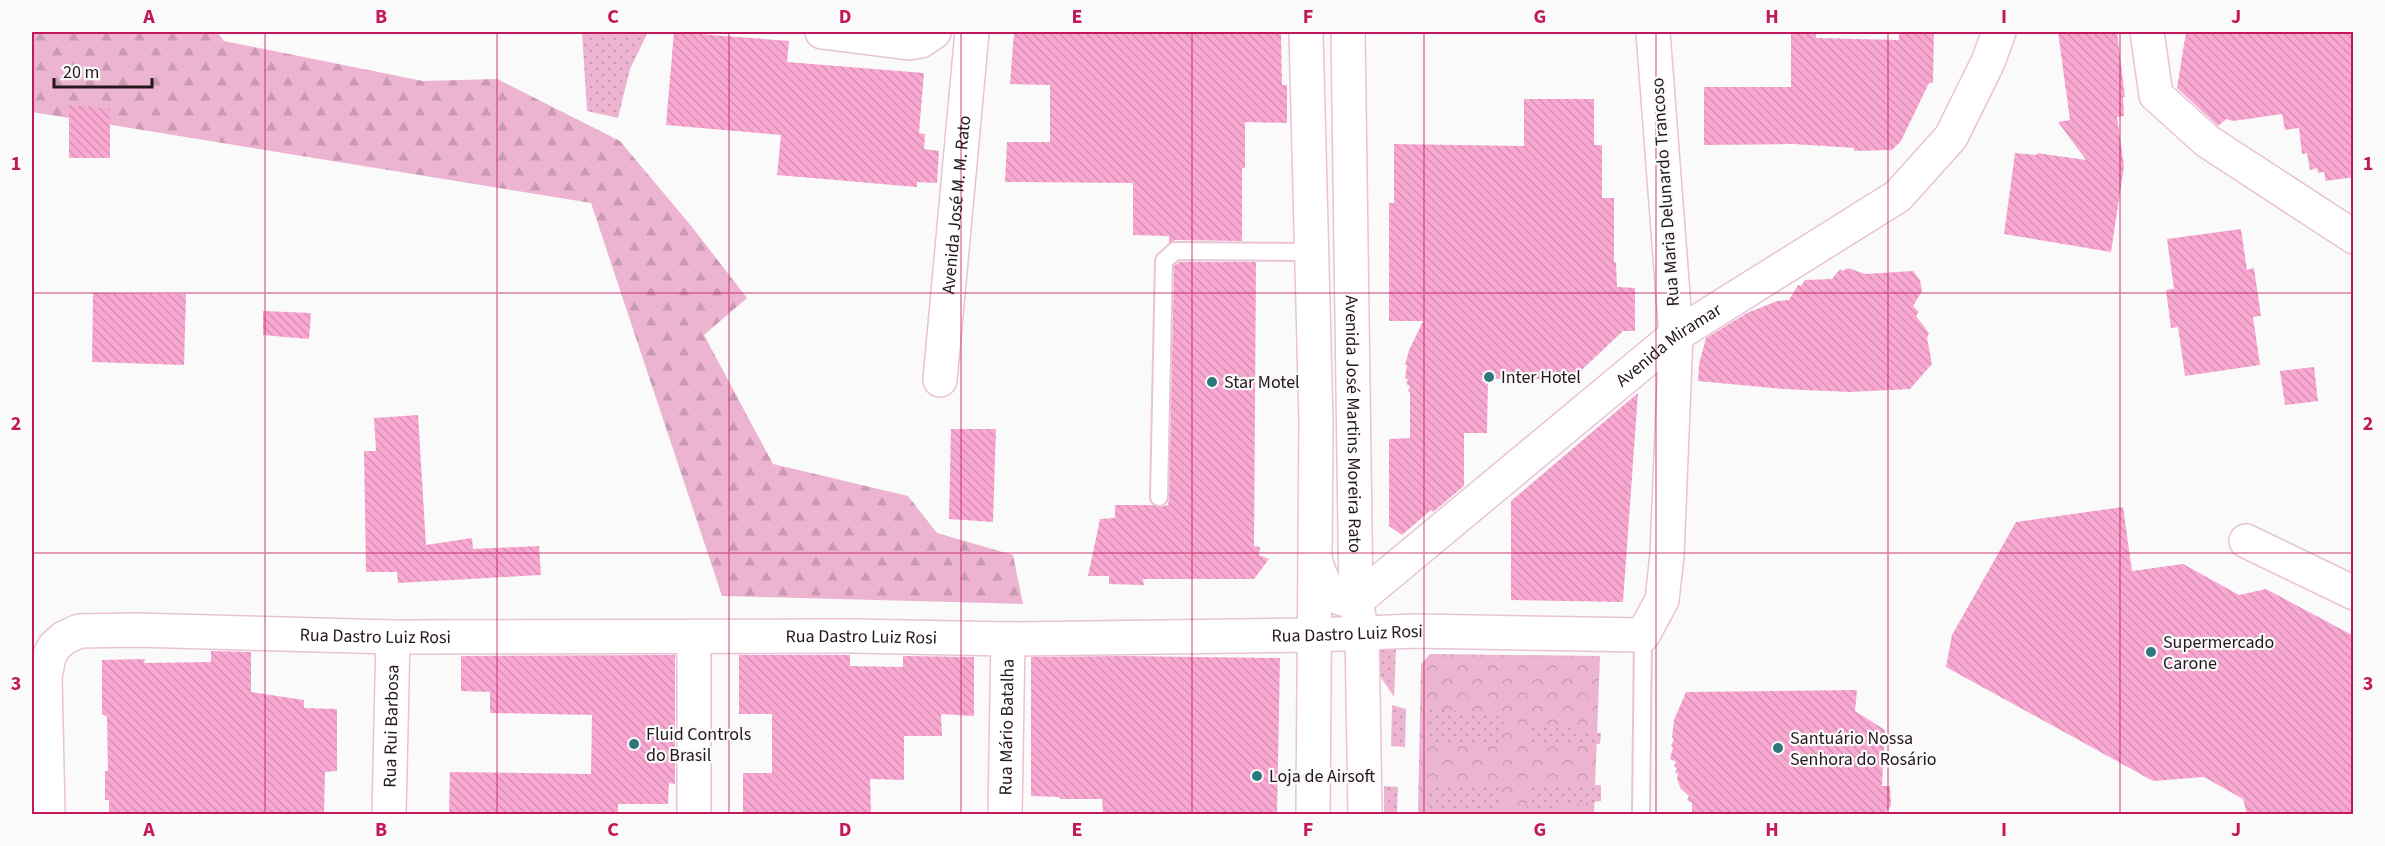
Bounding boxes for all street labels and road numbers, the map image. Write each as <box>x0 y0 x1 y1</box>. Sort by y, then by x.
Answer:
street label: Rua Maria Delunardo Trancoso <box>1645 77 1686 307</box>
street label: Avenida José M. M. Rato <box>936 114 977 295</box>
street label: Avenida José Martins Moreira Rato <box>1339 295 1367 553</box>
street label: Avenida Miramar <box>1611 297 1727 393</box>
street label: Rua Dastro Luiz Rosi <box>1271 619 1423 649</box>
street label: Rua Dastro Luiz Rosi <box>299 622 451 650</box>
street label: Rua Dastro Luiz Rosi <box>786 624 937 651</box>
street label: Rua Mário Batalha <box>993 658 1021 796</box>
street label: Rua Rui Barbosa <box>378 664 405 788</box>

